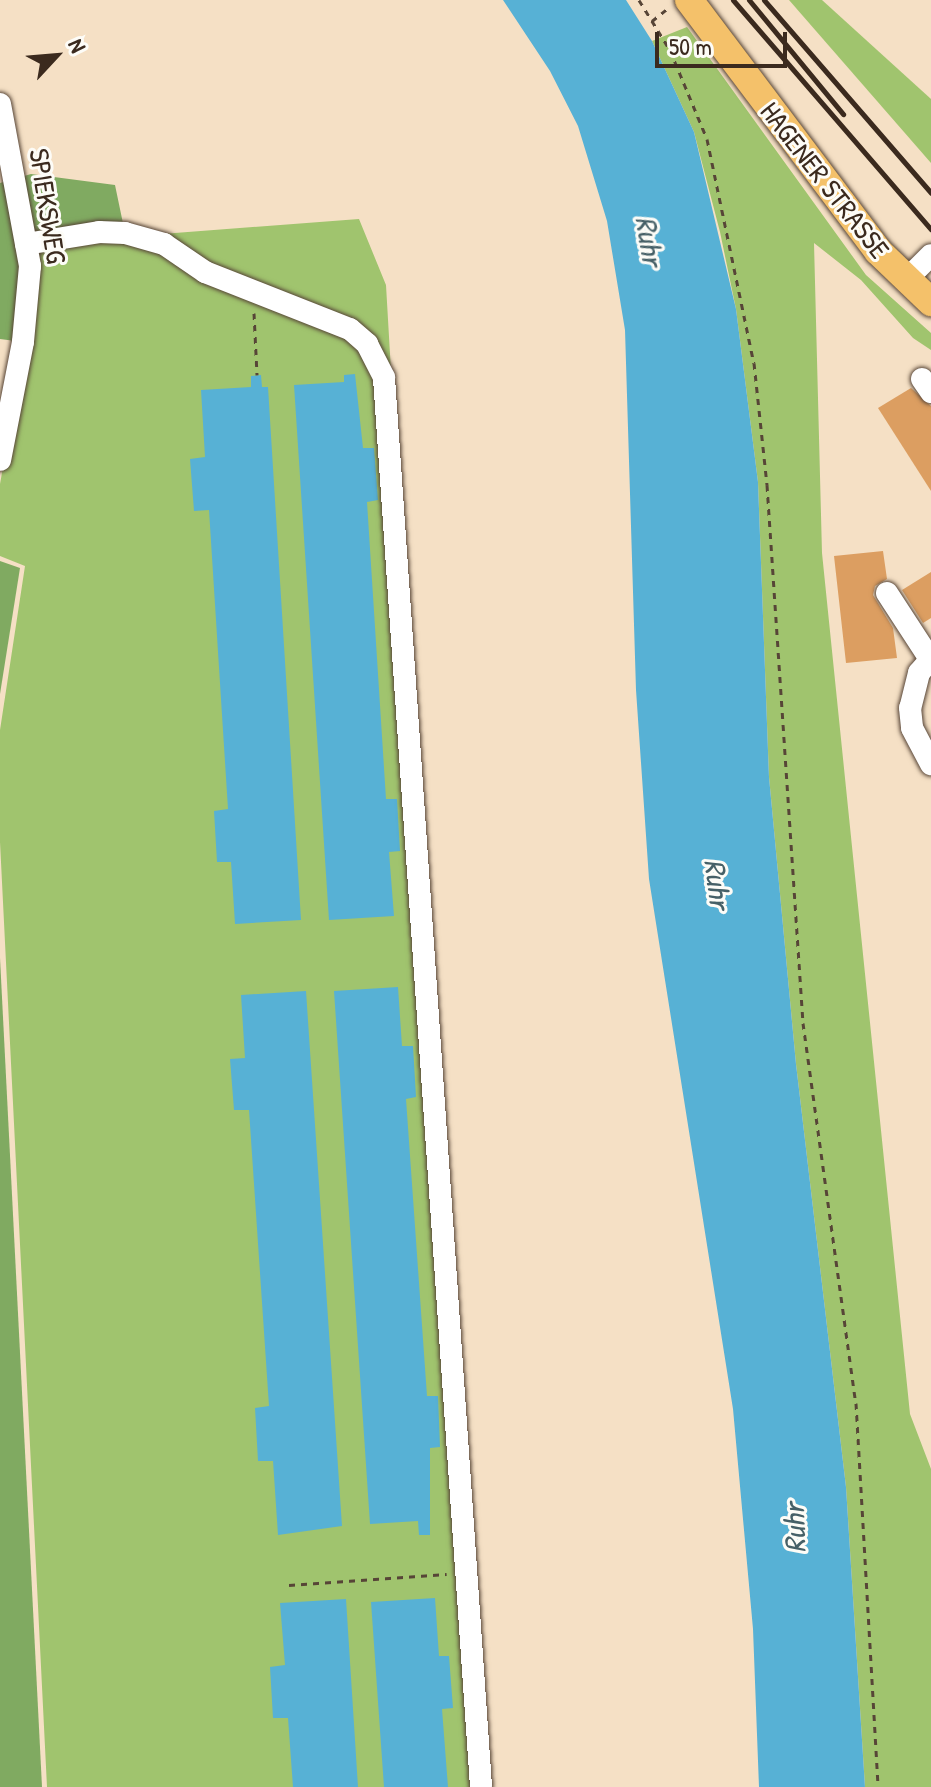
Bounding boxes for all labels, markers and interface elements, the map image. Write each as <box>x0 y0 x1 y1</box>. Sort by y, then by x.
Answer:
north arrow <box>16 16 96 96</box>
scale bar <box>659 16 791 66</box>
text: 50 m <box>669 30 712 62</box>
text: N <box>62 34 94 57</box>
street label: HAGENER STRASSE <box>753 95 897 265</box>
street label: SPIEKSWEG <box>22 146 74 266</box>
water label: Ruhr <box>628 214 672 268</box>
water label: Ruhr <box>697 857 739 911</box>
water label: Ruhr <box>775 1503 813 1553</box>

